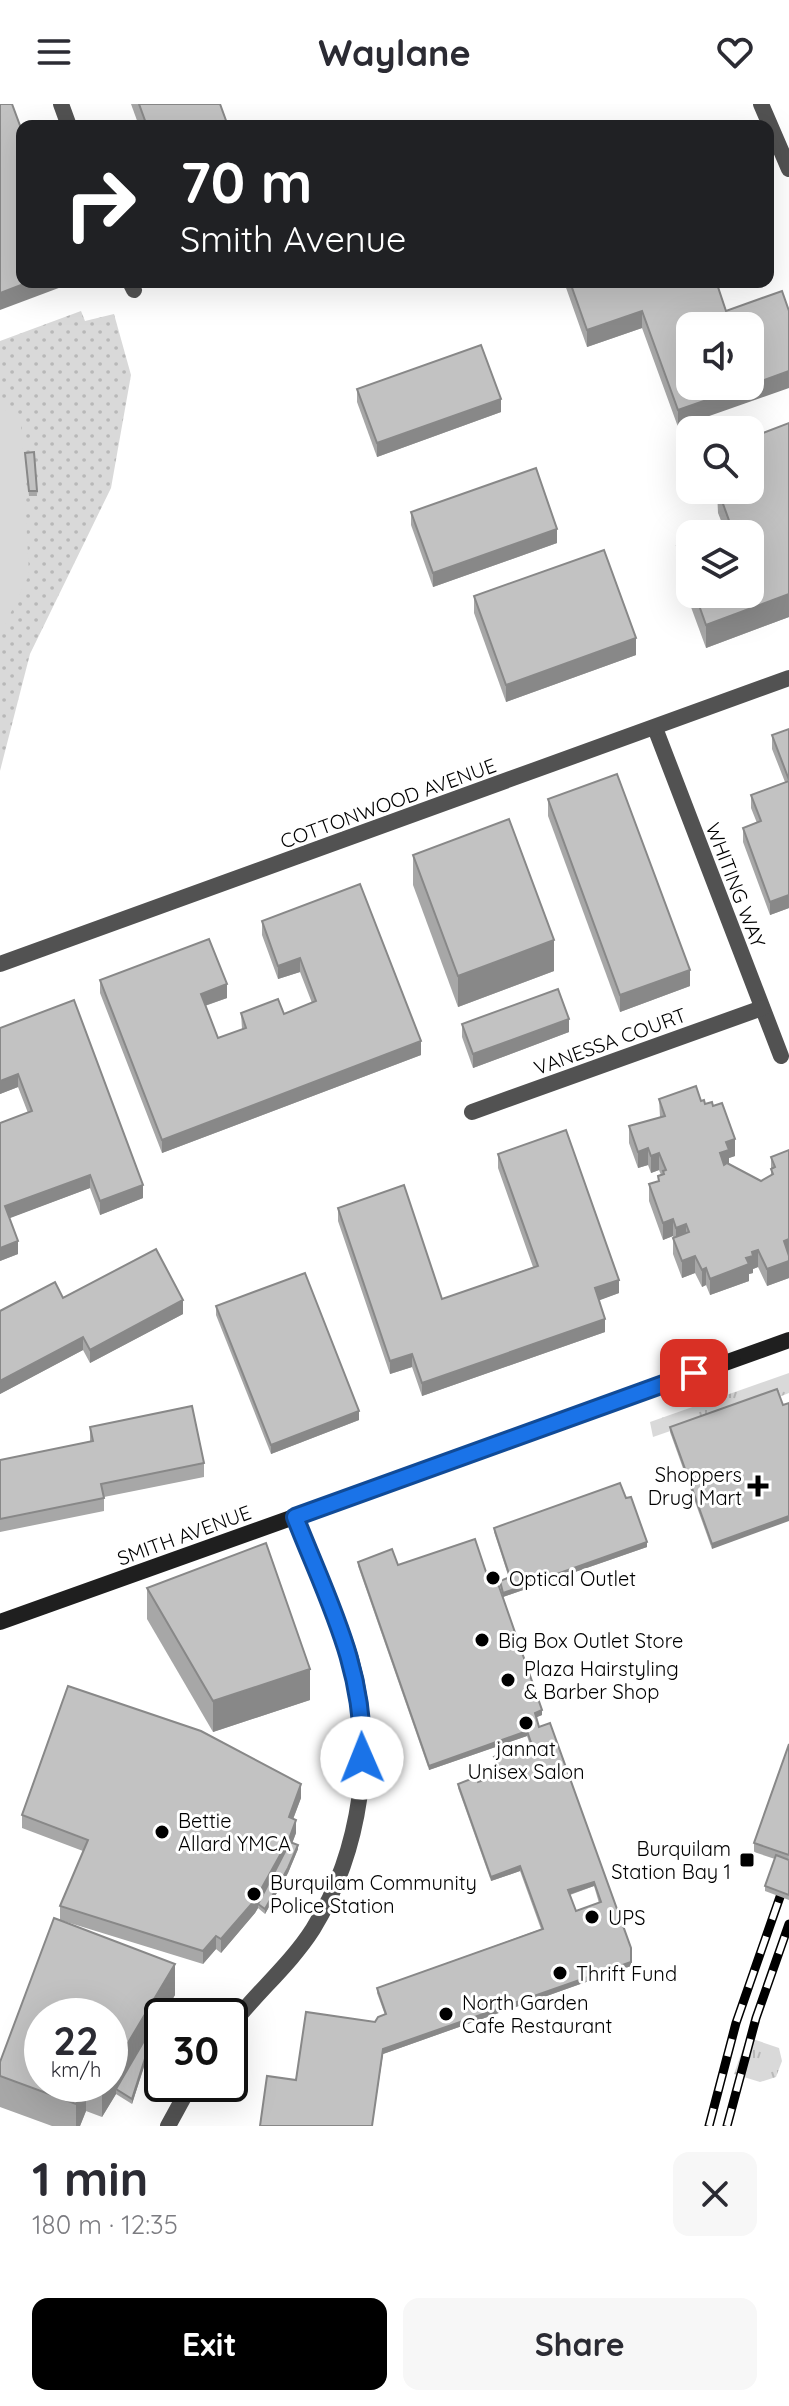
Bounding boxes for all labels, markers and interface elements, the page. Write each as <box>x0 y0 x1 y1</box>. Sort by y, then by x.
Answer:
icon: menu <box>32 30 76 74</box>
text: Waylane <box>318 30 471 75</box>
icon: heart <box>713 30 757 74</box>
text: 70 m <box>180 147 312 217</box>
icon: right <box>48 152 152 256</box>
text: Smith Avenue <box>180 216 406 261</box>
map controls <box>676 312 764 608</box>
button: sound <box>676 312 764 400</box>
button: search <box>676 416 764 504</box>
button: layers <box>676 520 764 608</box>
street label: COTTONWOOD AVENUE <box>277 752 499 854</box>
street label: WHITING WAY <box>701 819 771 951</box>
street label: VANESSA COURT <box>530 1002 690 1080</box>
pin <box>660 1339 728 1407</box>
icon: arrive <box>672 1351 716 1395</box>
place label: Shoppers Drug Mart <box>648 1462 742 1510</box>
marker: Shoppers Drug Mart <box>749 1477 767 1495</box>
street label: SMITH AVENUE <box>114 1499 254 1571</box>
place label: Optical Outlet <box>509 1566 636 1591</box>
marker: Optical Outlet <box>484 1569 502 1587</box>
place label: Big Box Outlet Store <box>498 1628 683 1653</box>
marker: Big Box Outlet Store <box>473 1631 491 1649</box>
place label: Plaza Hairstyling & Barber Shop <box>524 1656 679 1704</box>
marker: Plaza Hairstyling & Barber Shop <box>499 1671 517 1689</box>
marker: jannat Unisex Salon <box>517 1714 535 1732</box>
position arrow <box>320 1716 404 1800</box>
place label: jannat Unisex Salon <box>467 1736 585 1784</box>
place label: Bettie Allard YMCA <box>178 1808 291 1856</box>
marker: Bettie Allard YMCA <box>153 1823 171 1841</box>
place label: Burquilam Station Bay 1 <box>611 1836 731 1884</box>
marker: Burquilam Station Bay 1 <box>738 1851 756 1869</box>
place label: Burquilam Community Police Station <box>270 1870 477 1918</box>
marker: Burquilam Community Police Station <box>245 1885 263 1903</box>
place label: UPS <box>608 1905 645 1930</box>
marker: UPS <box>583 1908 601 1926</box>
place label: Thrift Fund <box>576 1961 677 1986</box>
marker: Thrift Fund <box>551 1964 569 1982</box>
place label: North Garden Cafe Restaurant <box>462 1990 613 2038</box>
speed limit sign: 30 <box>144 1998 248 2102</box>
marker: North Garden Cafe Restaurant <box>437 2005 455 2023</box>
text: 22 <box>53 2015 99 2065</box>
text: km/h <box>51 2057 101 2082</box>
text: 1 min <box>32 2148 148 2208</box>
button: close <box>673 2152 757 2236</box>
text: 180 m · 12:35 <box>32 2208 178 2241</box>
button: Exit <box>32 2298 387 2390</box>
button: Share <box>403 2298 757 2390</box>

